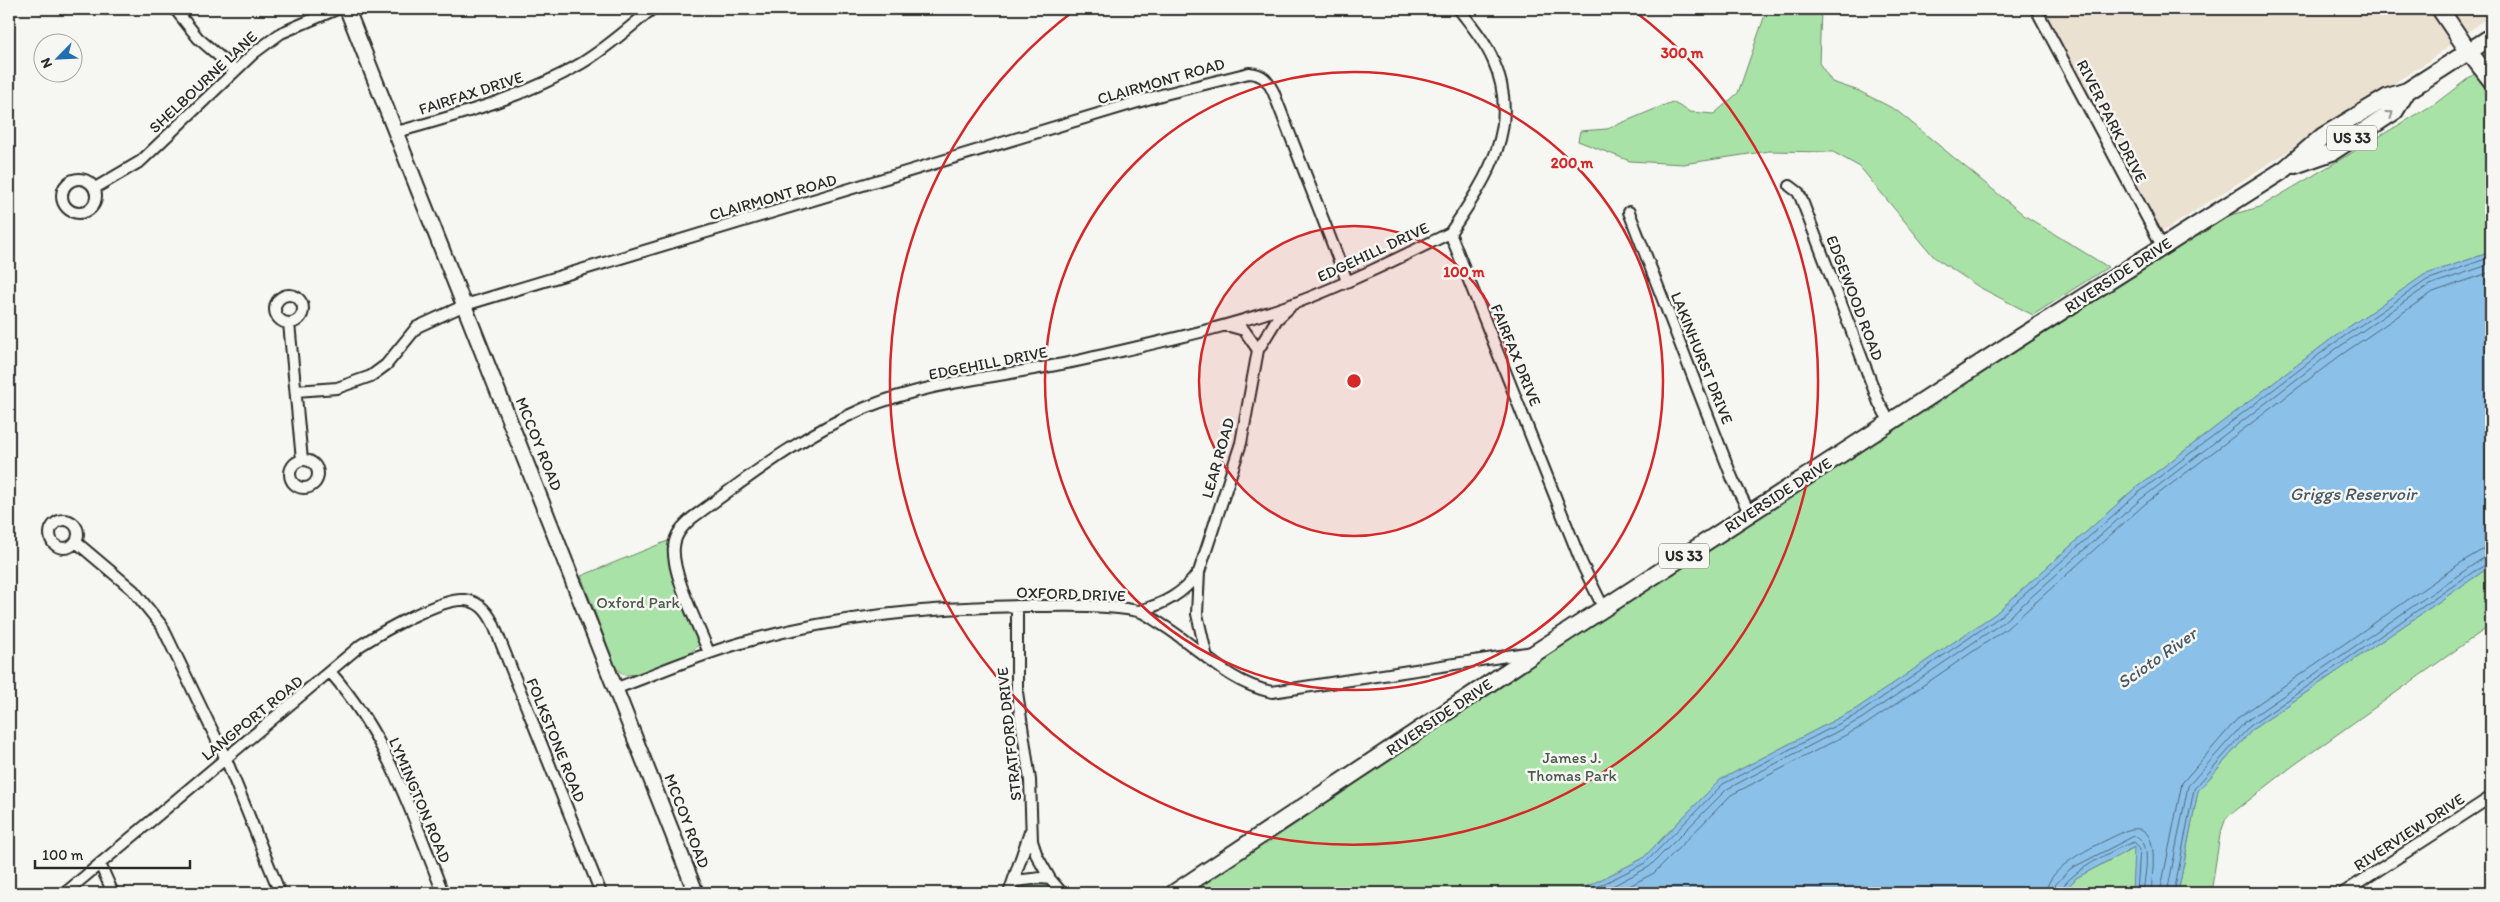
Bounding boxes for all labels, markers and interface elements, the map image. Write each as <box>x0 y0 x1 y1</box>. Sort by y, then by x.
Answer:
street label: SHELBOURNE LANE <box>145 27 261 137</box>
north arrow <box>32 32 82 82</box>
text: 300 m <box>1661 44 1704 62</box>
street label: CLAIRMONT ROAD <box>1095 54 1227 108</box>
text: N <box>37 55 56 71</box>
street label: RIVER PARK DRIVE <box>2073 56 2151 186</box>
street label: FAIRFAX DRIVE <box>416 67 526 119</box>
one-way arrow <box>2384 111 2394 120</box>
road number: US 33 <box>2327 126 2377 150</box>
text: 200 m <box>1551 154 1594 172</box>
street label: CLAIRMONT ROAD <box>707 170 839 224</box>
street label: EDGEHILL DRIVE <box>1314 218 1432 286</box>
street label: EDGEWOOD ROAD <box>1822 233 1888 363</box>
street label: RIVERSIDE DRIVE <box>2061 233 2175 317</box>
text: 100 m <box>1443 263 1485 281</box>
street label: LAKINHURST DRIVE <box>1667 289 1737 427</box>
street label: FAIRFAX DRIVE <box>1487 301 1545 409</box>
street label: EDGEHILL DRIVE <box>927 342 1049 384</box>
centre of rings <box>1345 372 1363 390</box>
street label: MCCOY ROAD <box>512 394 566 494</box>
street label: LEAR ROAD <box>1197 415 1239 500</box>
street label: RIVERSIDE DRIVE <box>1721 453 1835 537</box>
water label: Griggs Reservoir <box>2290 483 2419 505</box>
road number: US 33 <box>1659 544 1709 568</box>
street label: OXFORD DRIVE <box>1016 583 1126 605</box>
park label: Oxford Park <box>596 593 681 612</box>
water label: Scioto River <box>2113 622 2202 693</box>
street label: STRATFORD DRIVE <box>993 666 1025 802</box>
street label: LANGPORT ROAD <box>197 671 307 765</box>
street label: RIVERSIDE DRIVE <box>1382 674 1496 760</box>
street label: FOLKSTONE ROAD <box>522 675 590 805</box>
street label: LYMINGTON ROAD <box>385 734 455 866</box>
park label: James J. Thomas Park <box>1527 748 1617 785</box>
street label: MCCOY ROAD <box>660 771 714 871</box>
street label: RIVERVIEW DRIVE <box>2350 789 2468 875</box>
scale bar <box>35 837 190 869</box>
text: 100 m <box>42 846 84 864</box>

